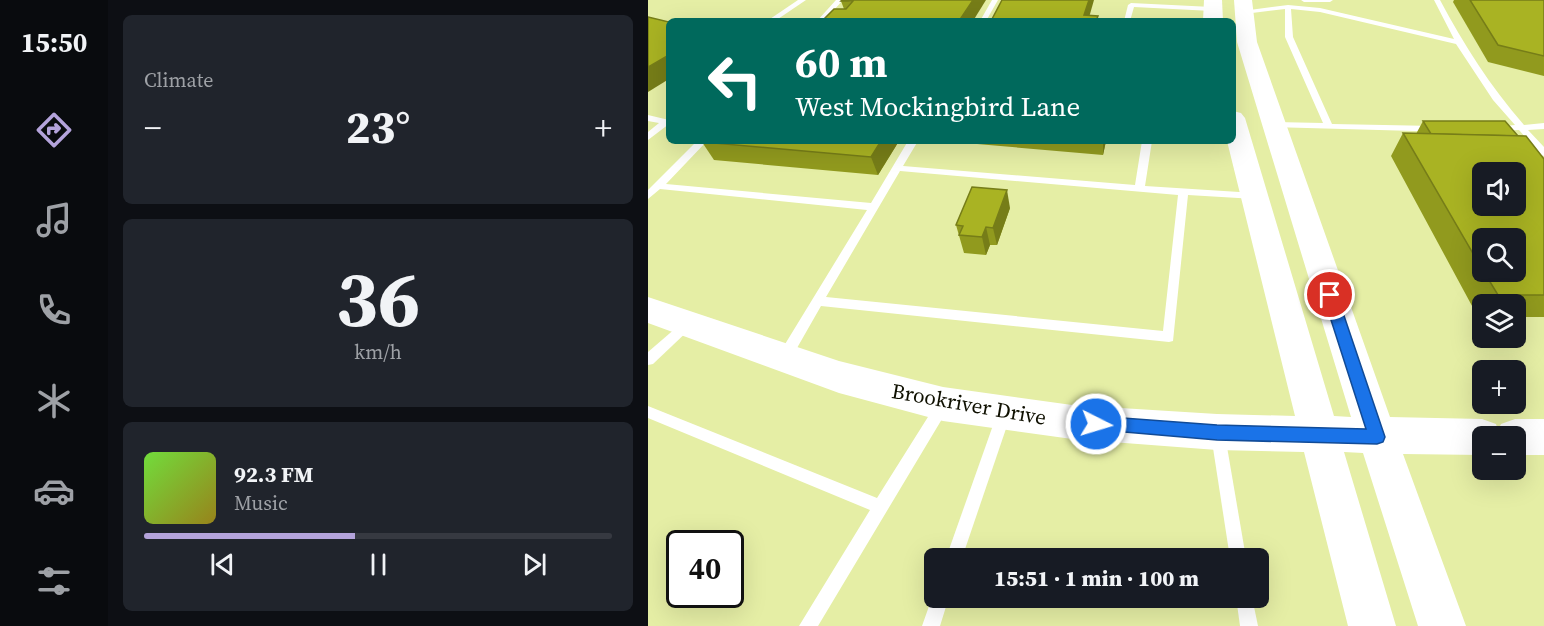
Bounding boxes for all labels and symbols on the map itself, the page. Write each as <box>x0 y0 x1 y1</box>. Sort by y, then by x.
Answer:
pin <box>1304 269 1355 320</box>
street label: Brookriver Drive <box>889 376 1049 432</box>
position arrow <box>1064 392 1128 456</box>
speed limit sign: 40 <box>666 530 744 608</box>

